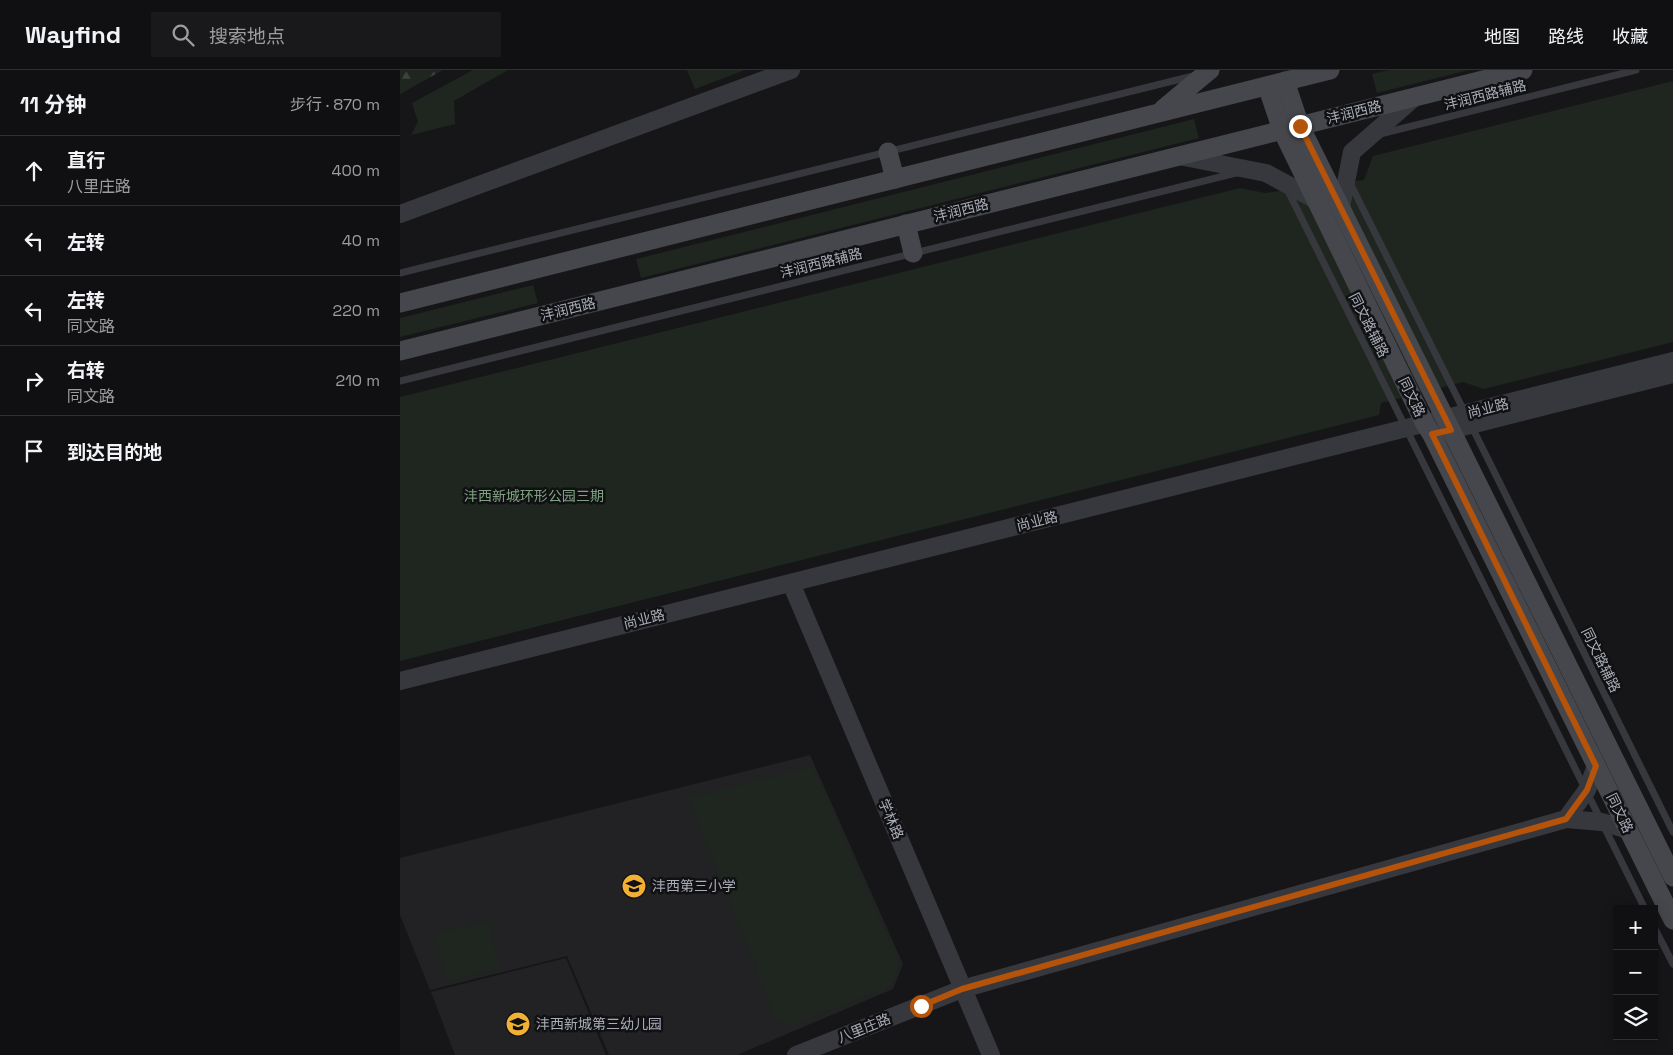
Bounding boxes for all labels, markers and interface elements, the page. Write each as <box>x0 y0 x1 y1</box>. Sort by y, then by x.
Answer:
search box <box>151 12 501 57</box>
text: Wayfind <box>25 19 121 50</box>
icon: search <box>169 21 197 49</box>
text: 搜索地点 <box>209 24 285 49</box>
text: 地图 <box>1484 25 1520 48</box>
text: 路线 <box>1548 25 1584 48</box>
text: 收藏 <box>1612 25 1648 48</box>
street label: 沣润西路辅路 <box>1442 76 1528 114</box>
text: 11 分钟 <box>20 91 86 118</box>
text: 步行 · 870 m <box>290 94 380 115</box>
street label: 沣润西路 <box>1325 96 1383 128</box>
route end <box>1289 115 1312 138</box>
text: 直行 <box>67 148 105 173</box>
icon: ahead <box>20 157 48 185</box>
text: 400 m <box>332 160 380 181</box>
text: 八里庄路 <box>67 176 131 197</box>
street label: 沣润西路 <box>932 194 990 226</box>
icon: left <box>20 227 48 255</box>
text: 左转 <box>67 230 105 255</box>
text: 40 m <box>342 230 380 251</box>
street label: 沣润西路辅路 <box>778 244 864 282</box>
text: 左转 <box>67 288 105 313</box>
street label: 同文路辅路 <box>1345 290 1393 360</box>
street label: 沣润西路 <box>539 293 597 325</box>
icon: left <box>20 297 48 325</box>
text: 220 m <box>333 300 380 321</box>
text: 同文路 <box>67 316 115 337</box>
text: 右转 <box>67 358 105 383</box>
icon: right <box>20 367 48 395</box>
text: 210 m <box>336 370 380 391</box>
street label: 同文路 <box>1395 374 1429 420</box>
text: 同文路 <box>67 386 115 407</box>
street label: 尚业路 <box>1465 394 1511 422</box>
icon: arrive <box>20 437 48 465</box>
text: 到达目的地 <box>67 440 162 465</box>
park label: 沣西新城环形公园三期 <box>464 487 604 505</box>
street label: 尚业路 <box>1014 507 1060 535</box>
street label: 尚业路 <box>621 605 667 633</box>
street label: 同文路辅路 <box>1578 625 1624 695</box>
street label: 同文路 <box>1603 790 1637 836</box>
street label: 学林路 <box>875 796 907 842</box>
school or university icon: 沣西第三小学 <box>621 873 647 899</box>
place label: 沣西第三小学 <box>652 877 736 895</box>
map controls <box>1613 905 1658 1040</box>
button: + <box>1613 905 1658 950</box>
button: − <box>1613 950 1658 995</box>
route start <box>910 995 933 1018</box>
button: layers <box>1613 995 1658 1040</box>
street label: 八里庄路 <box>835 1009 893 1047</box>
school or university icon: 沣西新城第三幼儿园 <box>505 1011 531 1037</box>
place label: 沣西新城第三幼儿园 <box>536 1015 662 1033</box>

